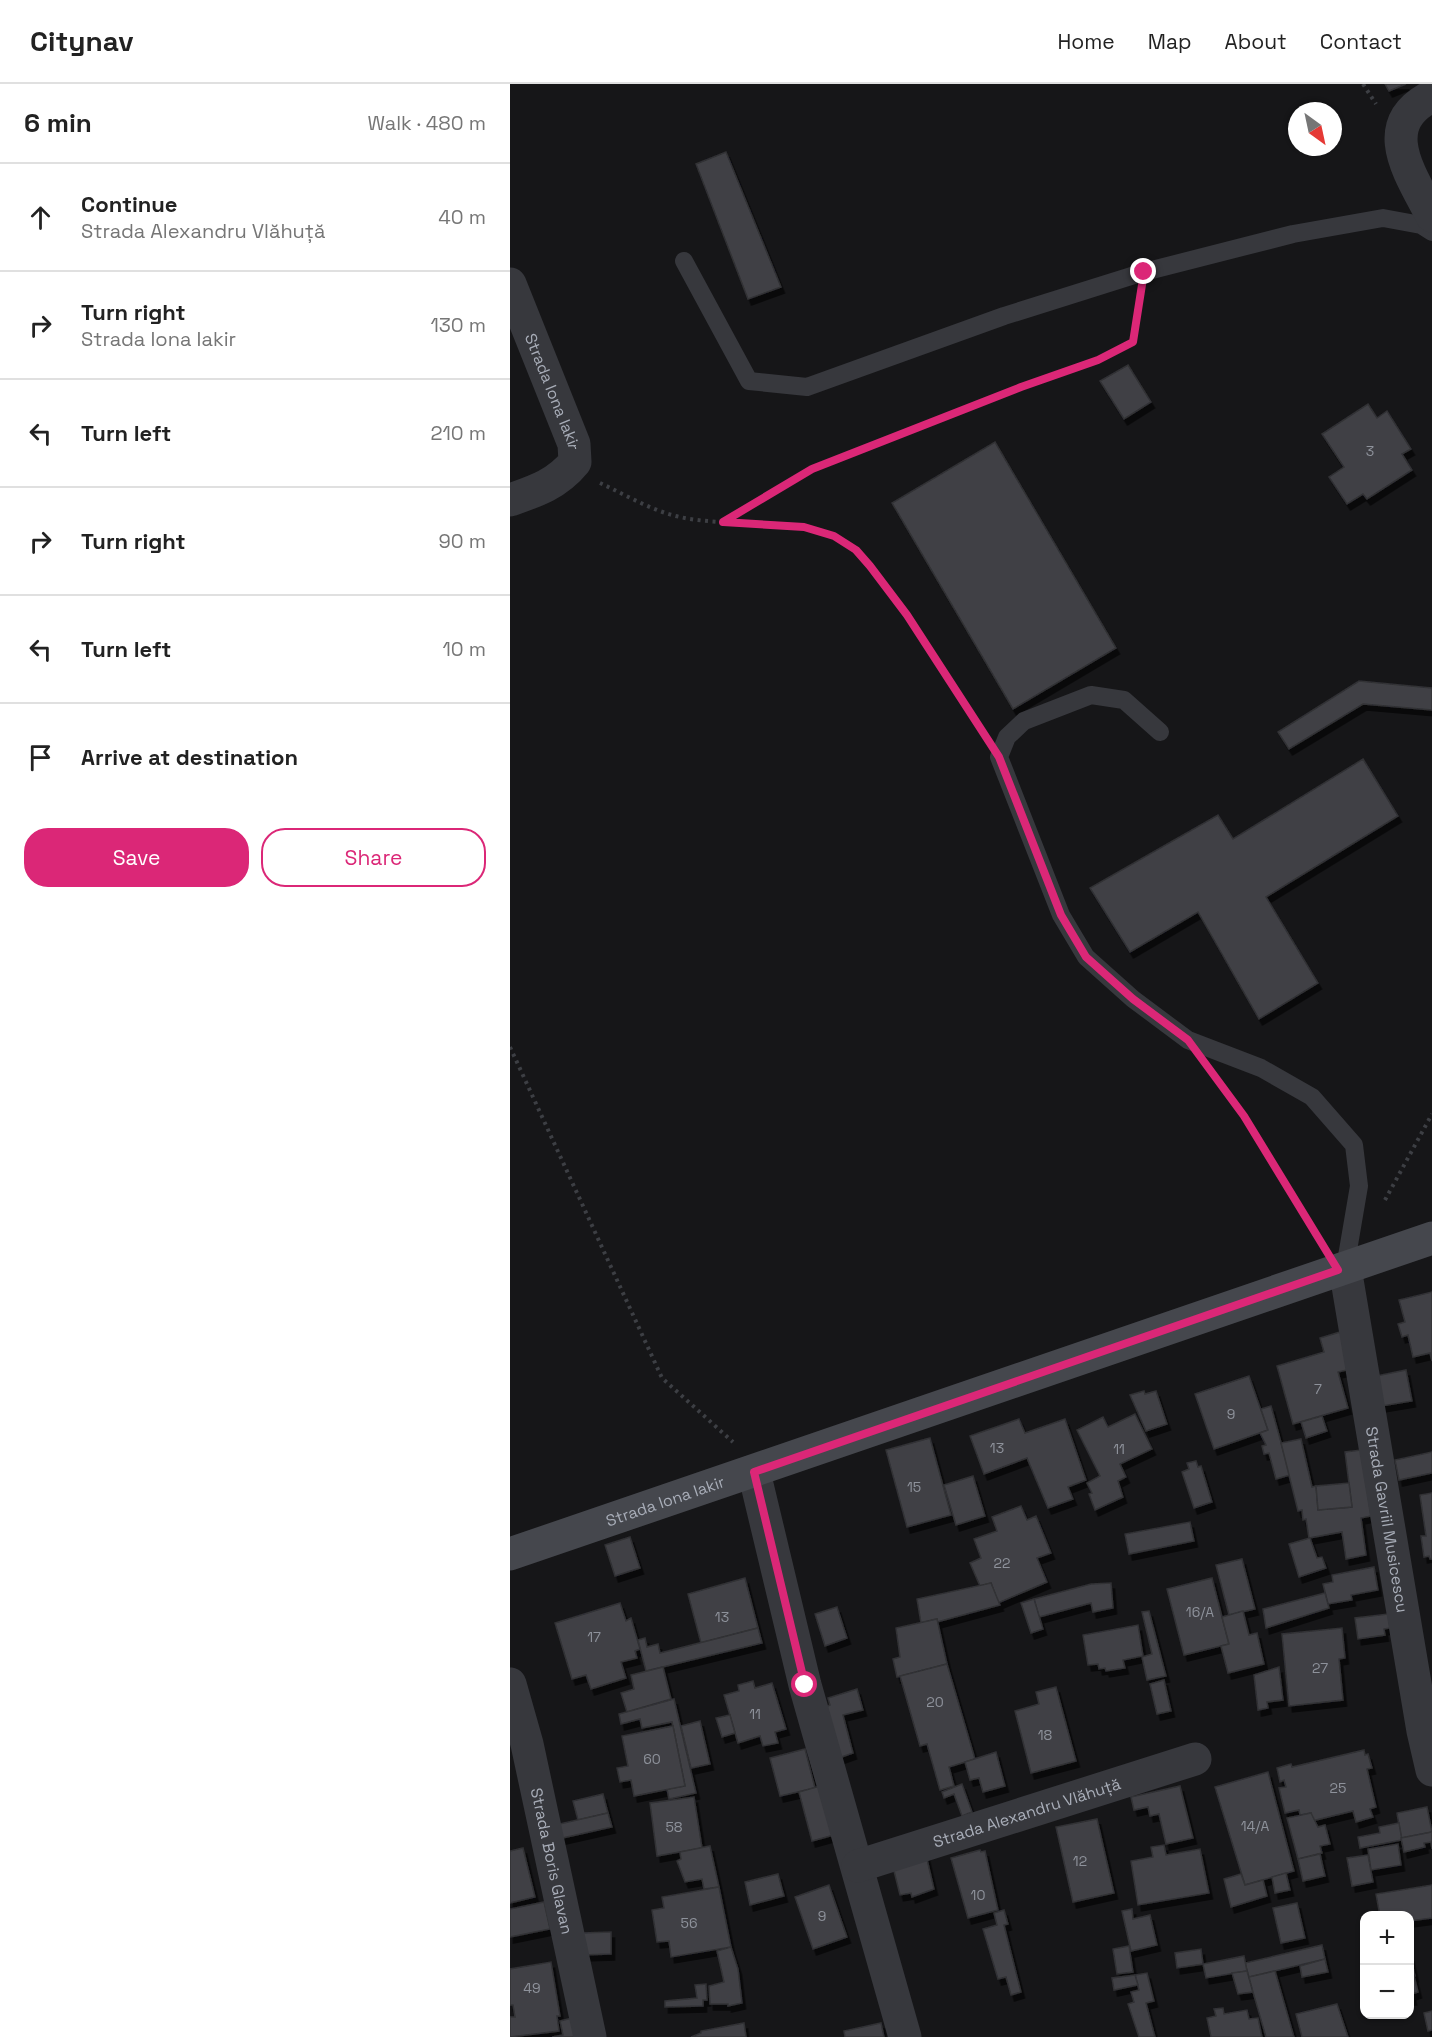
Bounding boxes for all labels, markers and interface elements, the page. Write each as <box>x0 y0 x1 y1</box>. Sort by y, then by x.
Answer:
text: Citynav <box>30 23 134 59</box>
text: Home <box>1057 28 1115 55</box>
text: Map <box>1148 28 1192 55</box>
text: About <box>1225 28 1287 55</box>
text: Contact <box>1320 28 1402 55</box>
north arrow <box>1288 102 1342 156</box>
text: 6 min <box>24 106 92 140</box>
text: Walk · 480 m <box>367 110 486 136</box>
text: Continue <box>81 190 177 218</box>
icon: ahead <box>24 201 57 234</box>
text: 40 m <box>438 204 486 230</box>
text: Strada Alexandru Vlăhuță <box>81 218 326 244</box>
route end <box>1130 258 1156 284</box>
text: Turn right <box>81 298 186 326</box>
icon: right <box>24 309 57 342</box>
text: 130 m <box>430 312 486 338</box>
text: Strada Iona Iakir <box>81 326 236 352</box>
street label: Strada Iona Iakir <box>520 330 585 450</box>
icon: left <box>24 417 57 450</box>
text: Turn left <box>81 419 171 447</box>
text: 210 m <box>430 420 486 446</box>
house number: 3 <box>1366 442 1374 460</box>
icon: right <box>24 525 57 558</box>
text: Turn right <box>81 527 186 555</box>
text: 90 m <box>439 528 486 554</box>
icon: left <box>24 633 57 666</box>
text: Turn left <box>81 635 171 663</box>
text: 10 m <box>442 636 486 662</box>
icon: arrive <box>24 741 57 774</box>
text: Arrive at destination <box>81 743 298 771</box>
button: Save <box>24 828 249 887</box>
button: Share <box>261 828 486 887</box>
house number: 7 <box>1314 1380 1322 1398</box>
house number: 9 <box>1227 1405 1235 1423</box>
street label: Strada Gavriil Musicescu <box>1361 1425 1413 1614</box>
house number: 13 <box>990 1439 1004 1457</box>
house number: 11 <box>1113 1440 1125 1458</box>
street label: Strada Iona Iakir <box>603 1471 727 1531</box>
house number: 15 <box>907 1478 921 1496</box>
house number: 22 <box>994 1554 1010 1572</box>
house number: 16/A <box>1186 1603 1214 1621</box>
house number: 13 <box>715 1608 729 1626</box>
house number: 17 <box>587 1628 601 1646</box>
house number: 27 <box>1312 1659 1328 1677</box>
route start <box>791 1671 817 1697</box>
house number: 20 <box>926 1693 944 1711</box>
house number: 11 <box>749 1705 761 1723</box>
house number: 18 <box>1038 1726 1053 1744</box>
house number: 60 <box>643 1750 661 1768</box>
street label: Strada Alexandru Vlăhuță <box>930 1773 1123 1852</box>
house number: 25 <box>1330 1779 1346 1797</box>
street label: Strada Boris Glavan <box>526 1786 578 1936</box>
house number: 14/A <box>1241 1817 1269 1835</box>
house number: 58 <box>665 1818 683 1836</box>
house number: 12 <box>1073 1852 1087 1870</box>
house number: 10 <box>971 1886 985 1904</box>
house number: 9 <box>818 1907 826 1925</box>
map controls <box>1360 1911 1414 2019</box>
button: + <box>1360 1911 1414 1965</box>
house number: 56 <box>681 1914 697 1932</box>
button: − <box>1360 1965 1414 2019</box>
house number: 49 <box>523 1979 541 1997</box>

